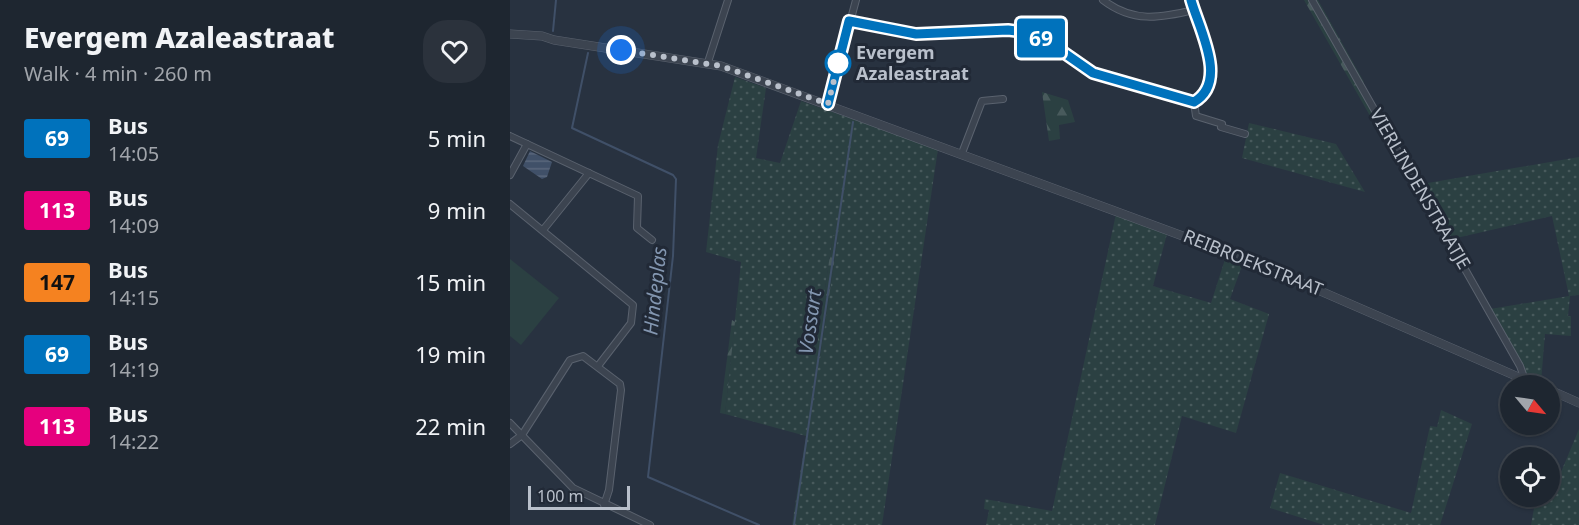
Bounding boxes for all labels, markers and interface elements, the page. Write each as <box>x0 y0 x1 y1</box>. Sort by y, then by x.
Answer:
text: Evergem Azaleastraat <box>24 18 335 56</box>
line badge: 69 <box>1014 18 1068 57</box>
button: heart <box>423 20 486 83</box>
text: 69 <box>1029 24 1053 52</box>
your location <box>606 35 636 65</box>
place label: Evergem Azaleastraat <box>856 40 969 85</box>
marker: Evergem Azaleastraat <box>825 50 851 76</box>
text: Walk · 4 min · 260 m <box>24 60 212 87</box>
street label: VIERLINDENSTRAATJE <box>1365 104 1477 273</box>
text: Bus <box>108 110 148 140</box>
text: 5 min <box>428 123 486 153</box>
text: 69 <box>45 124 69 152</box>
text: 14:05 <box>108 140 159 167</box>
text: Bus <box>108 182 148 212</box>
text: 9 min <box>428 195 486 225</box>
text: 113 <box>39 196 75 224</box>
text: 14:09 <box>108 212 159 239</box>
street label: REIBROEKSTRAAT <box>1180 223 1327 301</box>
water label: Hindeplas <box>636 245 673 336</box>
text: Bus <box>108 254 148 284</box>
text: 15 min <box>415 267 486 297</box>
text: 147 <box>39 268 75 296</box>
text: 14:15 <box>108 284 159 311</box>
water label: Vossart <box>792 286 828 356</box>
text: Bus <box>108 326 148 356</box>
text: 19 min <box>415 339 486 369</box>
text: 69 <box>45 340 69 368</box>
text: 14:19 <box>108 356 159 383</box>
north arrow <box>1500 375 1560 435</box>
map controls <box>1500 375 1560 507</box>
text: Bus <box>108 398 148 428</box>
text: 22 min <box>415 411 486 441</box>
text: 113 <box>39 412 75 440</box>
text: 14:22 <box>108 428 159 455</box>
button: locate <box>1500 447 1560 507</box>
scale bar <box>528 483 630 510</box>
text: 100 m <box>537 485 584 507</box>

